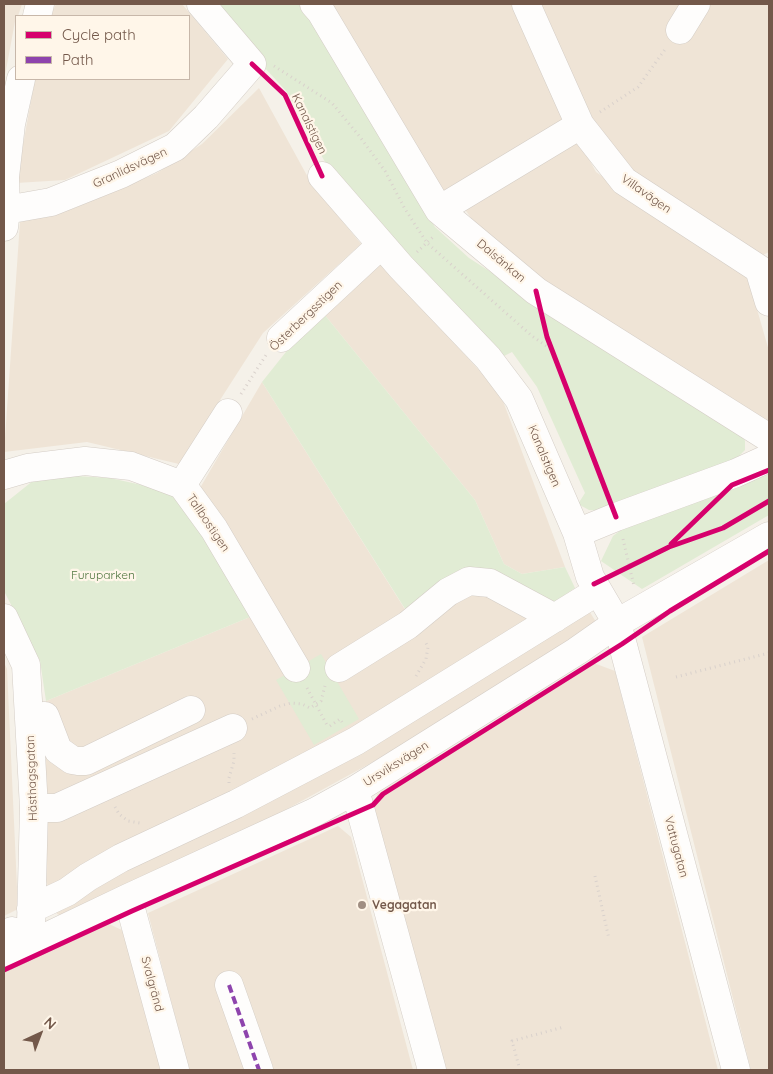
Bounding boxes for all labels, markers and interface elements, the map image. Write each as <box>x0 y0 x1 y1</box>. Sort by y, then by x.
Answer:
legend <box>15 15 190 80</box>
text: Cycle path <box>62 25 136 44</box>
text: Path <box>62 50 94 69</box>
street label: Kanalstigen <box>288 91 330 157</box>
street label: Granlidsvägen <box>91 145 169 191</box>
street label: Villavägen <box>618 172 674 216</box>
street label: Dalsänkan <box>474 236 528 286</box>
street label: Österbergsstigen <box>267 278 345 354</box>
street label: Kanalstigen <box>525 423 563 489</box>
street label: Tallbostigen <box>183 491 233 555</box>
park label: Furuparken <box>71 568 135 582</box>
street label: Hästhagsgatan <box>23 735 41 821</box>
street label: Ursviksvägen <box>361 738 431 790</box>
street label: Vattugatan <box>661 815 691 879</box>
place label: Vegagatan <box>372 898 437 912</box>
marker: Vegagatan <box>356 899 368 911</box>
street label: Svalgränd <box>138 955 166 1013</box>
north arrow <box>15 1009 65 1059</box>
text: N <box>40 1013 60 1033</box>

